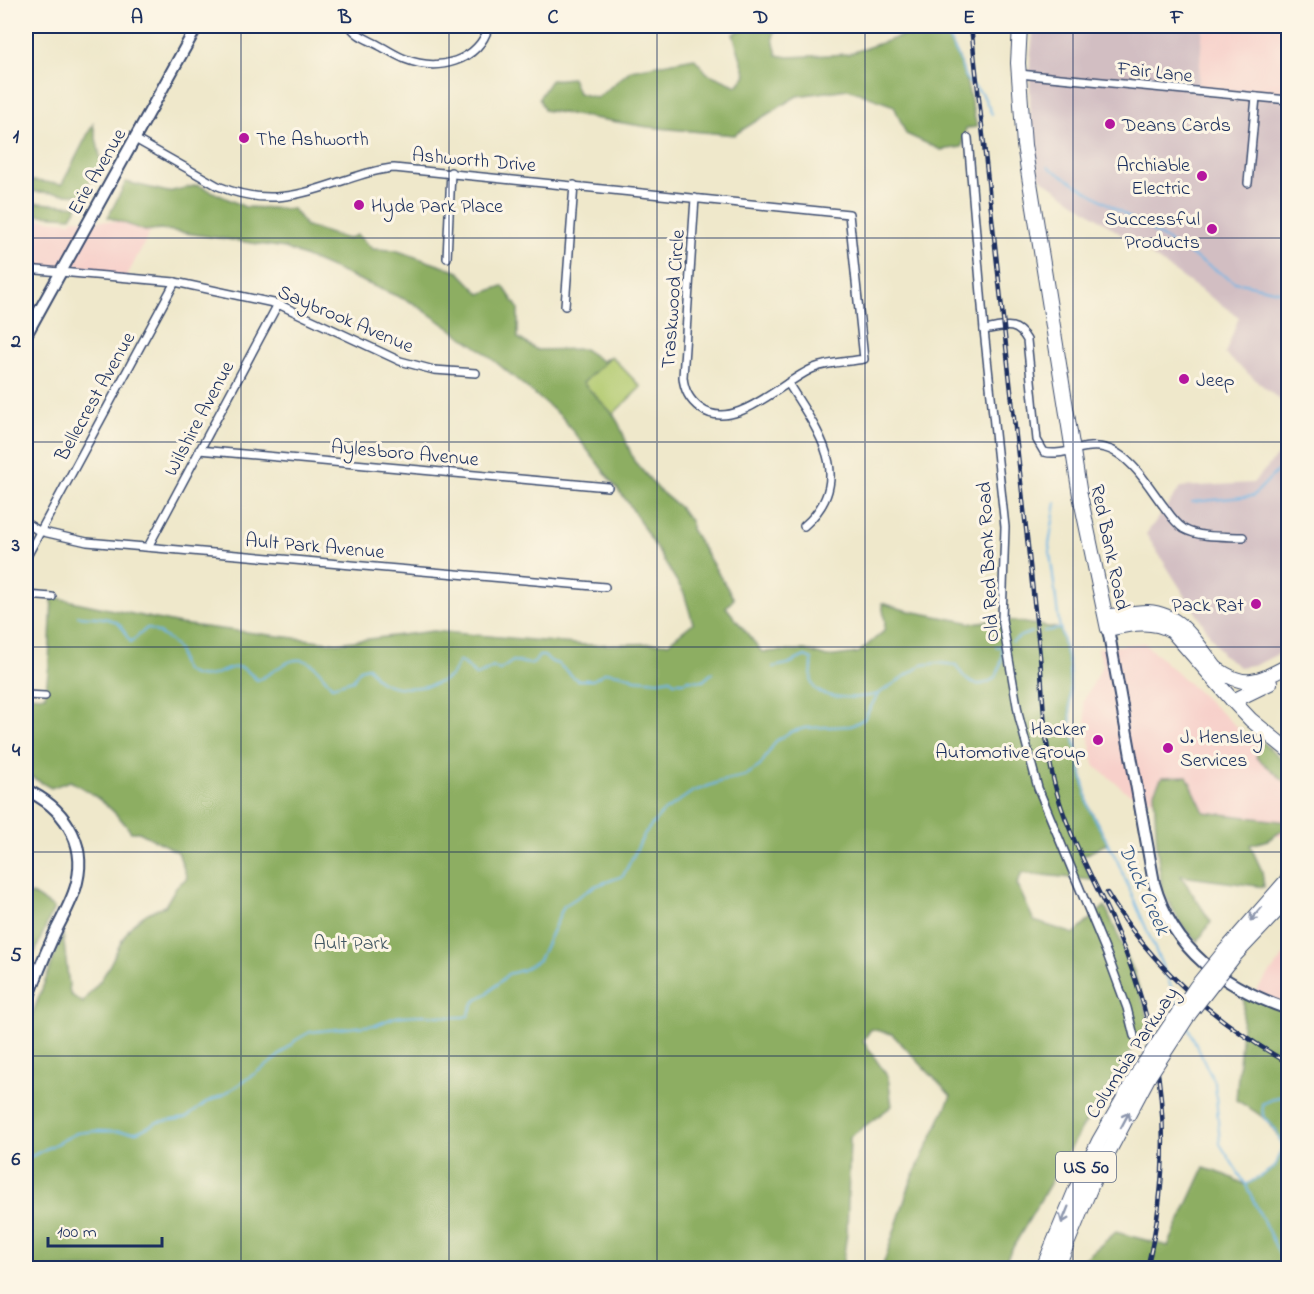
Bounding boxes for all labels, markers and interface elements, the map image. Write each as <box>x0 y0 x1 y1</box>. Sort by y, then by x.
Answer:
text: A <box>131 4 143 33</box>
text: B <box>337 4 352 33</box>
text: C <box>548 4 559 33</box>
text: D <box>753 4 768 33</box>
text: E <box>963 4 975 33</box>
text: F <box>1170 4 1184 33</box>
street label: Fair Lane <box>1115 55 1194 92</box>
place label: Deans Cards <box>1121 112 1231 141</box>
marker: Deans Cards <box>1103 117 1117 131</box>
text: 1 <box>13 123 20 152</box>
street label: Erie Avenue <box>62 124 135 221</box>
place label: The Ashworth <box>256 126 369 155</box>
marker: The Ashworth <box>237 131 251 145</box>
street label: Ashworth Drive <box>411 142 537 181</box>
place label: Archiable Electric <box>1116 152 1190 204</box>
marker: Archiable Electric <box>1195 169 1209 183</box>
place label: Hyde Park Place <box>371 193 503 222</box>
marker: Hyde Park Place <box>352 198 366 212</box>
place label: Successful Products <box>1105 206 1200 258</box>
marker: Successful Products <box>1205 222 1219 236</box>
street label: Traskwood Circle <box>655 229 694 370</box>
street label: Saybrook Avenue <box>272 279 418 362</box>
street label: Bellecrest Avenue <box>48 327 144 468</box>
text: 2 <box>10 328 21 357</box>
street label: Wilshire Avenue <box>158 356 243 482</box>
place label: Jeep <box>1196 367 1235 396</box>
marker: Jeep <box>1177 372 1191 386</box>
street label: Aylesboro Avenue <box>330 434 480 475</box>
street label: Old Red Bank Road <box>971 481 1008 643</box>
street label: Red Bank Road <box>1081 482 1136 613</box>
street label: Ault Park Avenue <box>244 527 386 568</box>
text: 3 <box>11 532 20 561</box>
place label: Pack Rat <box>1172 592 1244 621</box>
marker: Pack Rat <box>1249 597 1263 611</box>
place label: Hacker Automotive Group <box>935 716 1087 768</box>
place label: J. Hensley Services <box>1180 724 1263 776</box>
marker: Hacker Automotive Group <box>1091 733 1105 747</box>
text: 4 <box>12 737 21 766</box>
marker: J. Hensley Services <box>1161 741 1175 755</box>
water label: Duck Creek <box>1110 839 1177 941</box>
one-way arrow <box>1249 907 1263 922</box>
park label: Ault Park <box>314 930 389 959</box>
text: 5 <box>10 942 22 971</box>
street label: Columbia Parkway <box>1079 982 1187 1125</box>
one-way arrow <box>1119 1112 1131 1129</box>
text: 6 <box>12 1146 21 1175</box>
road number: US 50 <box>1056 1152 1116 1182</box>
one-way arrow <box>1059 1205 1070 1224</box>
scale bar <box>48 1210 162 1248</box>
text: 100 m <box>57 1220 97 1246</box>

